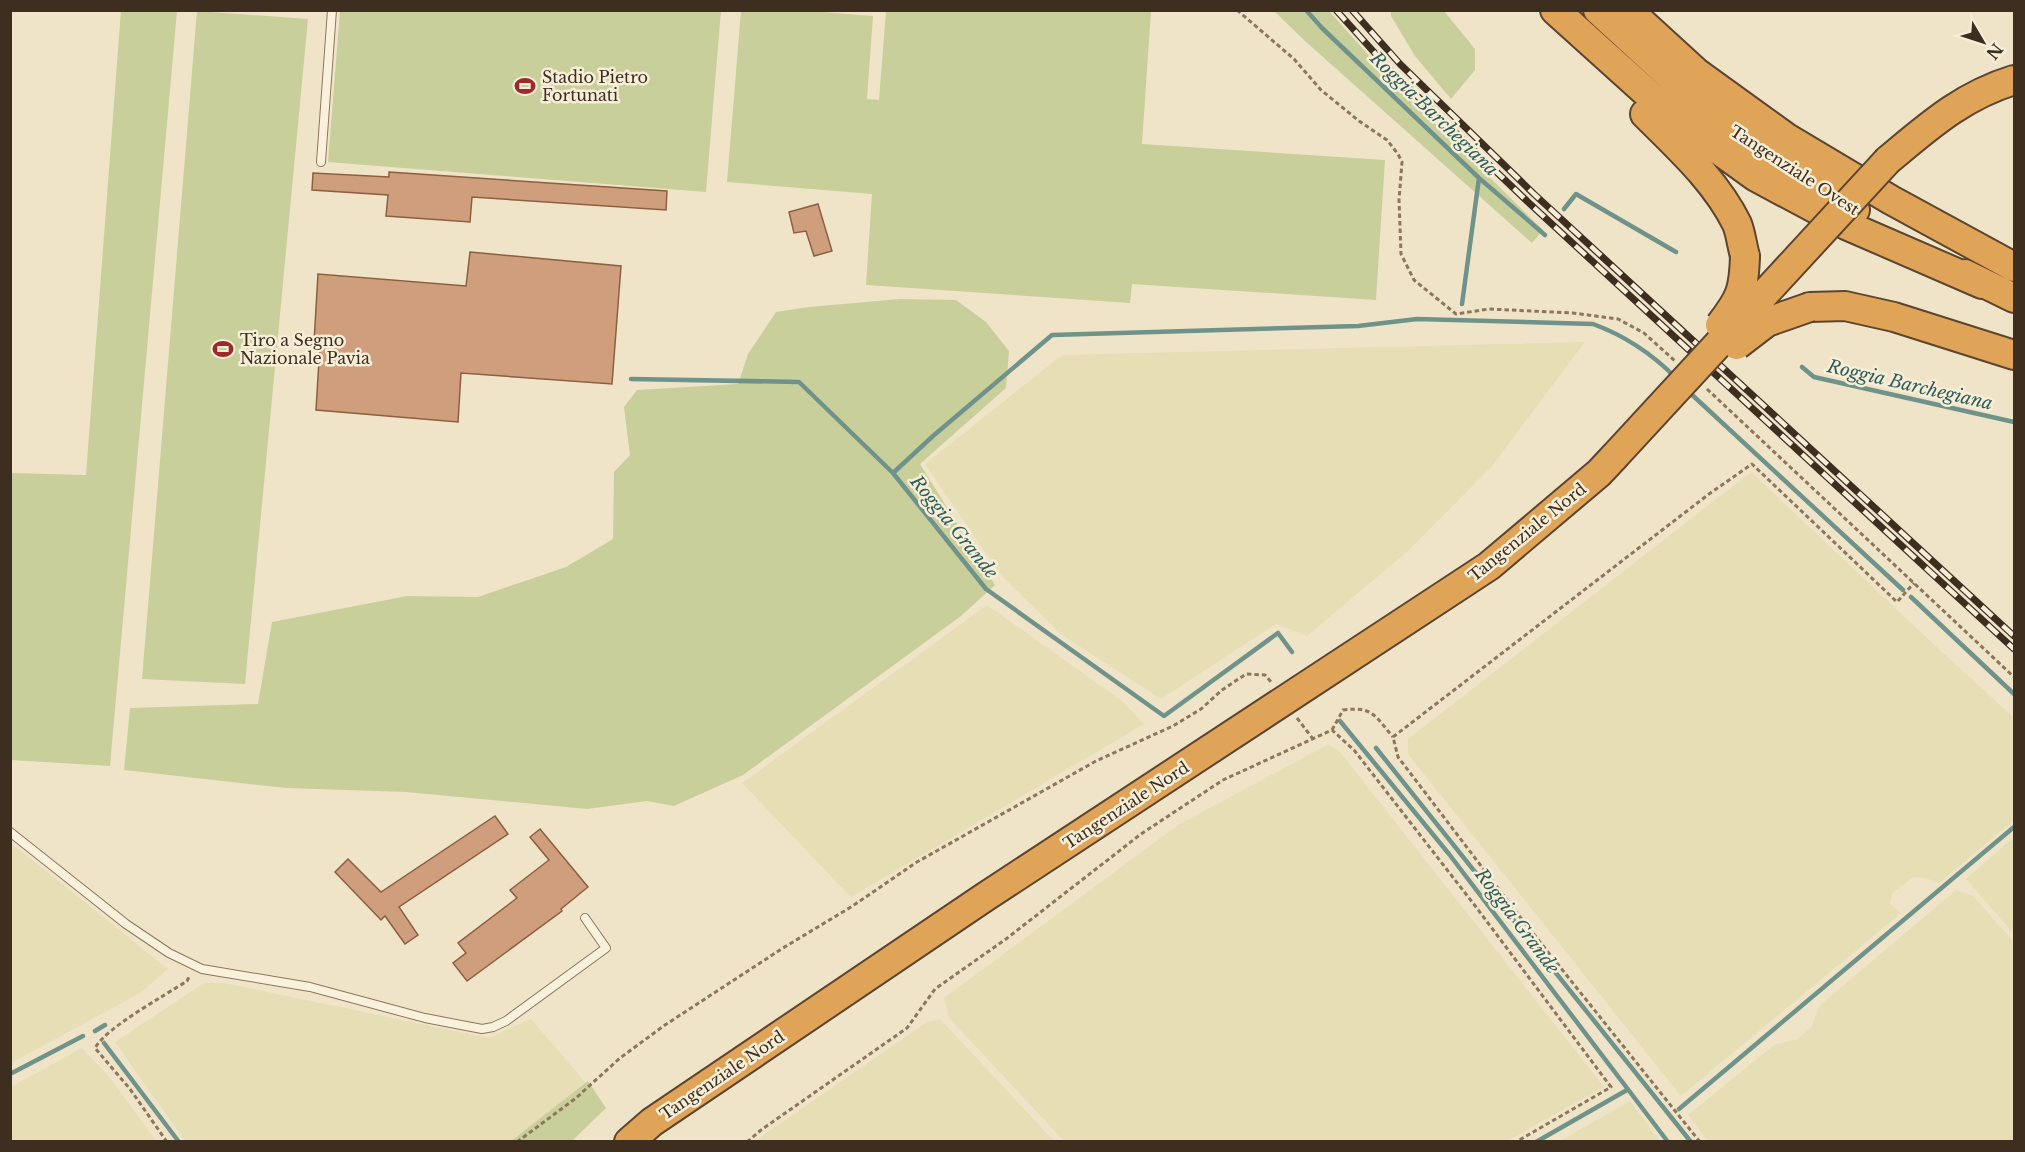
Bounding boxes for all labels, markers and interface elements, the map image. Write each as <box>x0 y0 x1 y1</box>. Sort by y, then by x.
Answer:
north arrow <box>1953 12 2013 72</box>
text: N <box>1982 39 2007 64</box>
water label: Roggia Barchegiana <box>1365 47 1502 181</box>
place label: Stadio Pietro Fortunati <box>542 67 648 105</box>
sports icon: Stadio Pietro Fortunati <box>513 74 537 98</box>
street label: Tangenziale Ovest <box>1727 121 1863 219</box>
place label: Tiro a Segno Nazionale Pavia <box>240 330 370 368</box>
sports icon: Tiro a Segno Nazionale Pavia <box>211 337 235 361</box>
water label: Roggia Barchegiana <box>1824 355 1995 415</box>
water label: Roggia Grande <box>905 470 1002 583</box>
street label: Tangenziale Nord <box>1464 478 1590 586</box>
street label: Tangenziale Nord <box>1059 757 1193 853</box>
water label: Roggia Grande <box>1470 863 1564 978</box>
street label: Tangenziale Nord <box>656 1026 788 1124</box>

